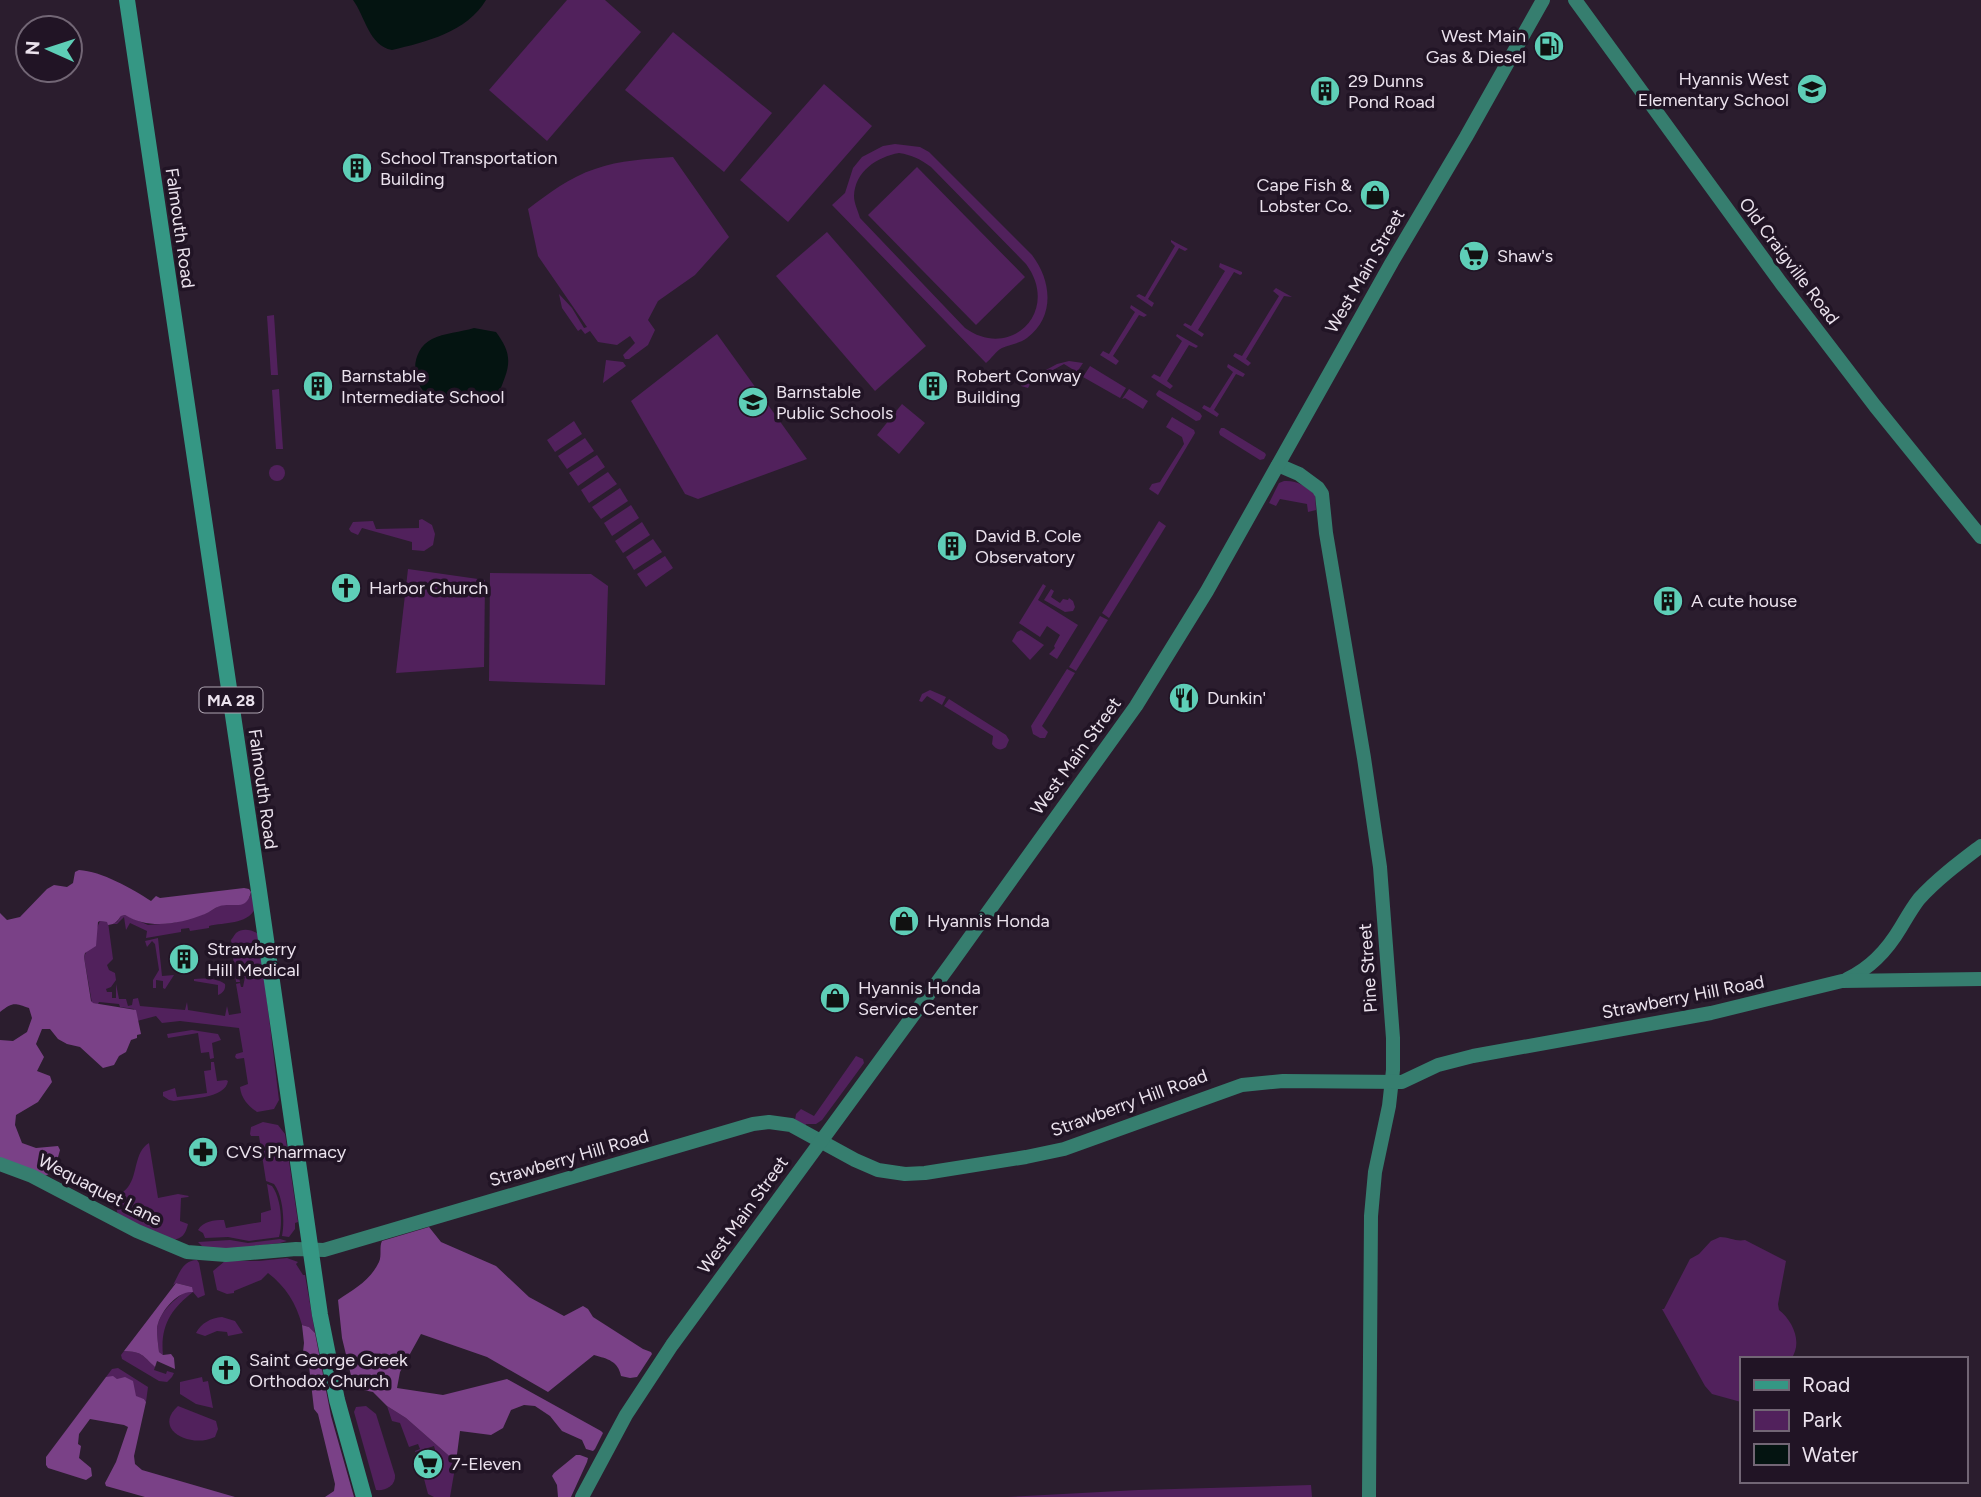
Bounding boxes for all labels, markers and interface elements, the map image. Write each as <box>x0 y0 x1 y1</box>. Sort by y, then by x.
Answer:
north arrow <box>14 14 84 84</box>
place label: West Main Gas & Diesel <box>1426 25 1526 68</box>
fuel station icon: West Main Gas & Diesel <box>1532 29 1566 63</box>
text: N <box>21 40 44 56</box>
place label: Hyannis West Elementary School <box>1638 68 1789 111</box>
place label: 29 Dunns Pond Road <box>1348 70 1435 113</box>
school or university icon: Hyannis West Elementary School <box>1795 72 1829 106</box>
building icon: 29 Dunns Pond Road <box>1308 74 1342 108</box>
place label: School Transportation Building <box>380 147 557 190</box>
building icon: School Transportation Building <box>340 151 374 185</box>
street label: Falmouth Road <box>161 166 199 290</box>
place label: Cape Fish & Lobster Co. <box>1257 174 1352 217</box>
shop icon: Cape Fish & Lobster Co. <box>1358 178 1392 212</box>
street label: Old Craigville Road <box>1734 193 1844 329</box>
street label: West Main Street <box>1321 205 1409 337</box>
supermarket icon: Shaw's <box>1457 239 1491 273</box>
place label: Shaw's <box>1497 245 1553 267</box>
place label: Barnstable Intermediate School <box>341 365 504 408</box>
place label: Robert Conway Building <box>956 365 1082 408</box>
building icon: Barnstable Intermediate School <box>301 369 335 403</box>
building icon: Robert Conway Building <box>916 369 950 403</box>
place label: Barnstable Public Schools <box>776 381 893 424</box>
school or university icon: Barnstable Public Schools <box>736 385 770 419</box>
place label: David B. Cole Observatory <box>975 525 1082 568</box>
building icon: David B. Cole Observatory <box>935 529 969 563</box>
church icon: Harbor Church <box>329 571 363 605</box>
place label: Harbor Church <box>369 577 488 599</box>
building icon: A cute house <box>1651 584 1685 618</box>
place label: A cute house <box>1691 590 1797 612</box>
restaurant icon: Dunkin' <box>1167 681 1201 715</box>
place label: Dunkin' <box>1207 687 1266 709</box>
road number: MA 28 <box>200 688 262 712</box>
street label: West Main Street <box>1026 693 1126 819</box>
street label: Falmouth Road <box>244 727 282 851</box>
shop icon: Hyannis Honda <box>887 904 921 938</box>
place label: Hyannis Honda <box>927 910 1050 932</box>
street label: Pine Street <box>1354 922 1382 1013</box>
place label: Strawberry Hill Medical <box>207 938 300 981</box>
building icon: Strawberry Hill Medical <box>167 942 201 976</box>
street label: Strawberry Hill Road <box>1600 970 1766 1024</box>
place label: Hyannis Honda Service Center <box>858 977 981 1020</box>
shop icon: Hyannis Honda Service Center <box>818 981 852 1015</box>
street label: Strawberry Hill Road <box>1048 1064 1210 1142</box>
street label: Strawberry Hill Road <box>487 1125 651 1191</box>
pharmacy icon: CVS Pharmacy <box>186 1135 220 1169</box>
place label: CVS Pharmacy <box>226 1141 347 1163</box>
street label: Wequaquet Lane <box>34 1149 166 1231</box>
street label: West Main Street <box>693 1152 793 1278</box>
place label: Saint George Greek Orthodox Church <box>249 1349 408 1392</box>
church icon: Saint George Greek Orthodox Church <box>209 1353 243 1387</box>
legend <box>1740 1357 1967 1483</box>
text: Road <box>1802 1372 1850 1397</box>
text: Park <box>1802 1407 1843 1432</box>
text: Water <box>1802 1442 1858 1467</box>
supermarket icon: 7-Eleven <box>411 1447 445 1481</box>
place label: 7-Eleven <box>451 1453 521 1475</box>

